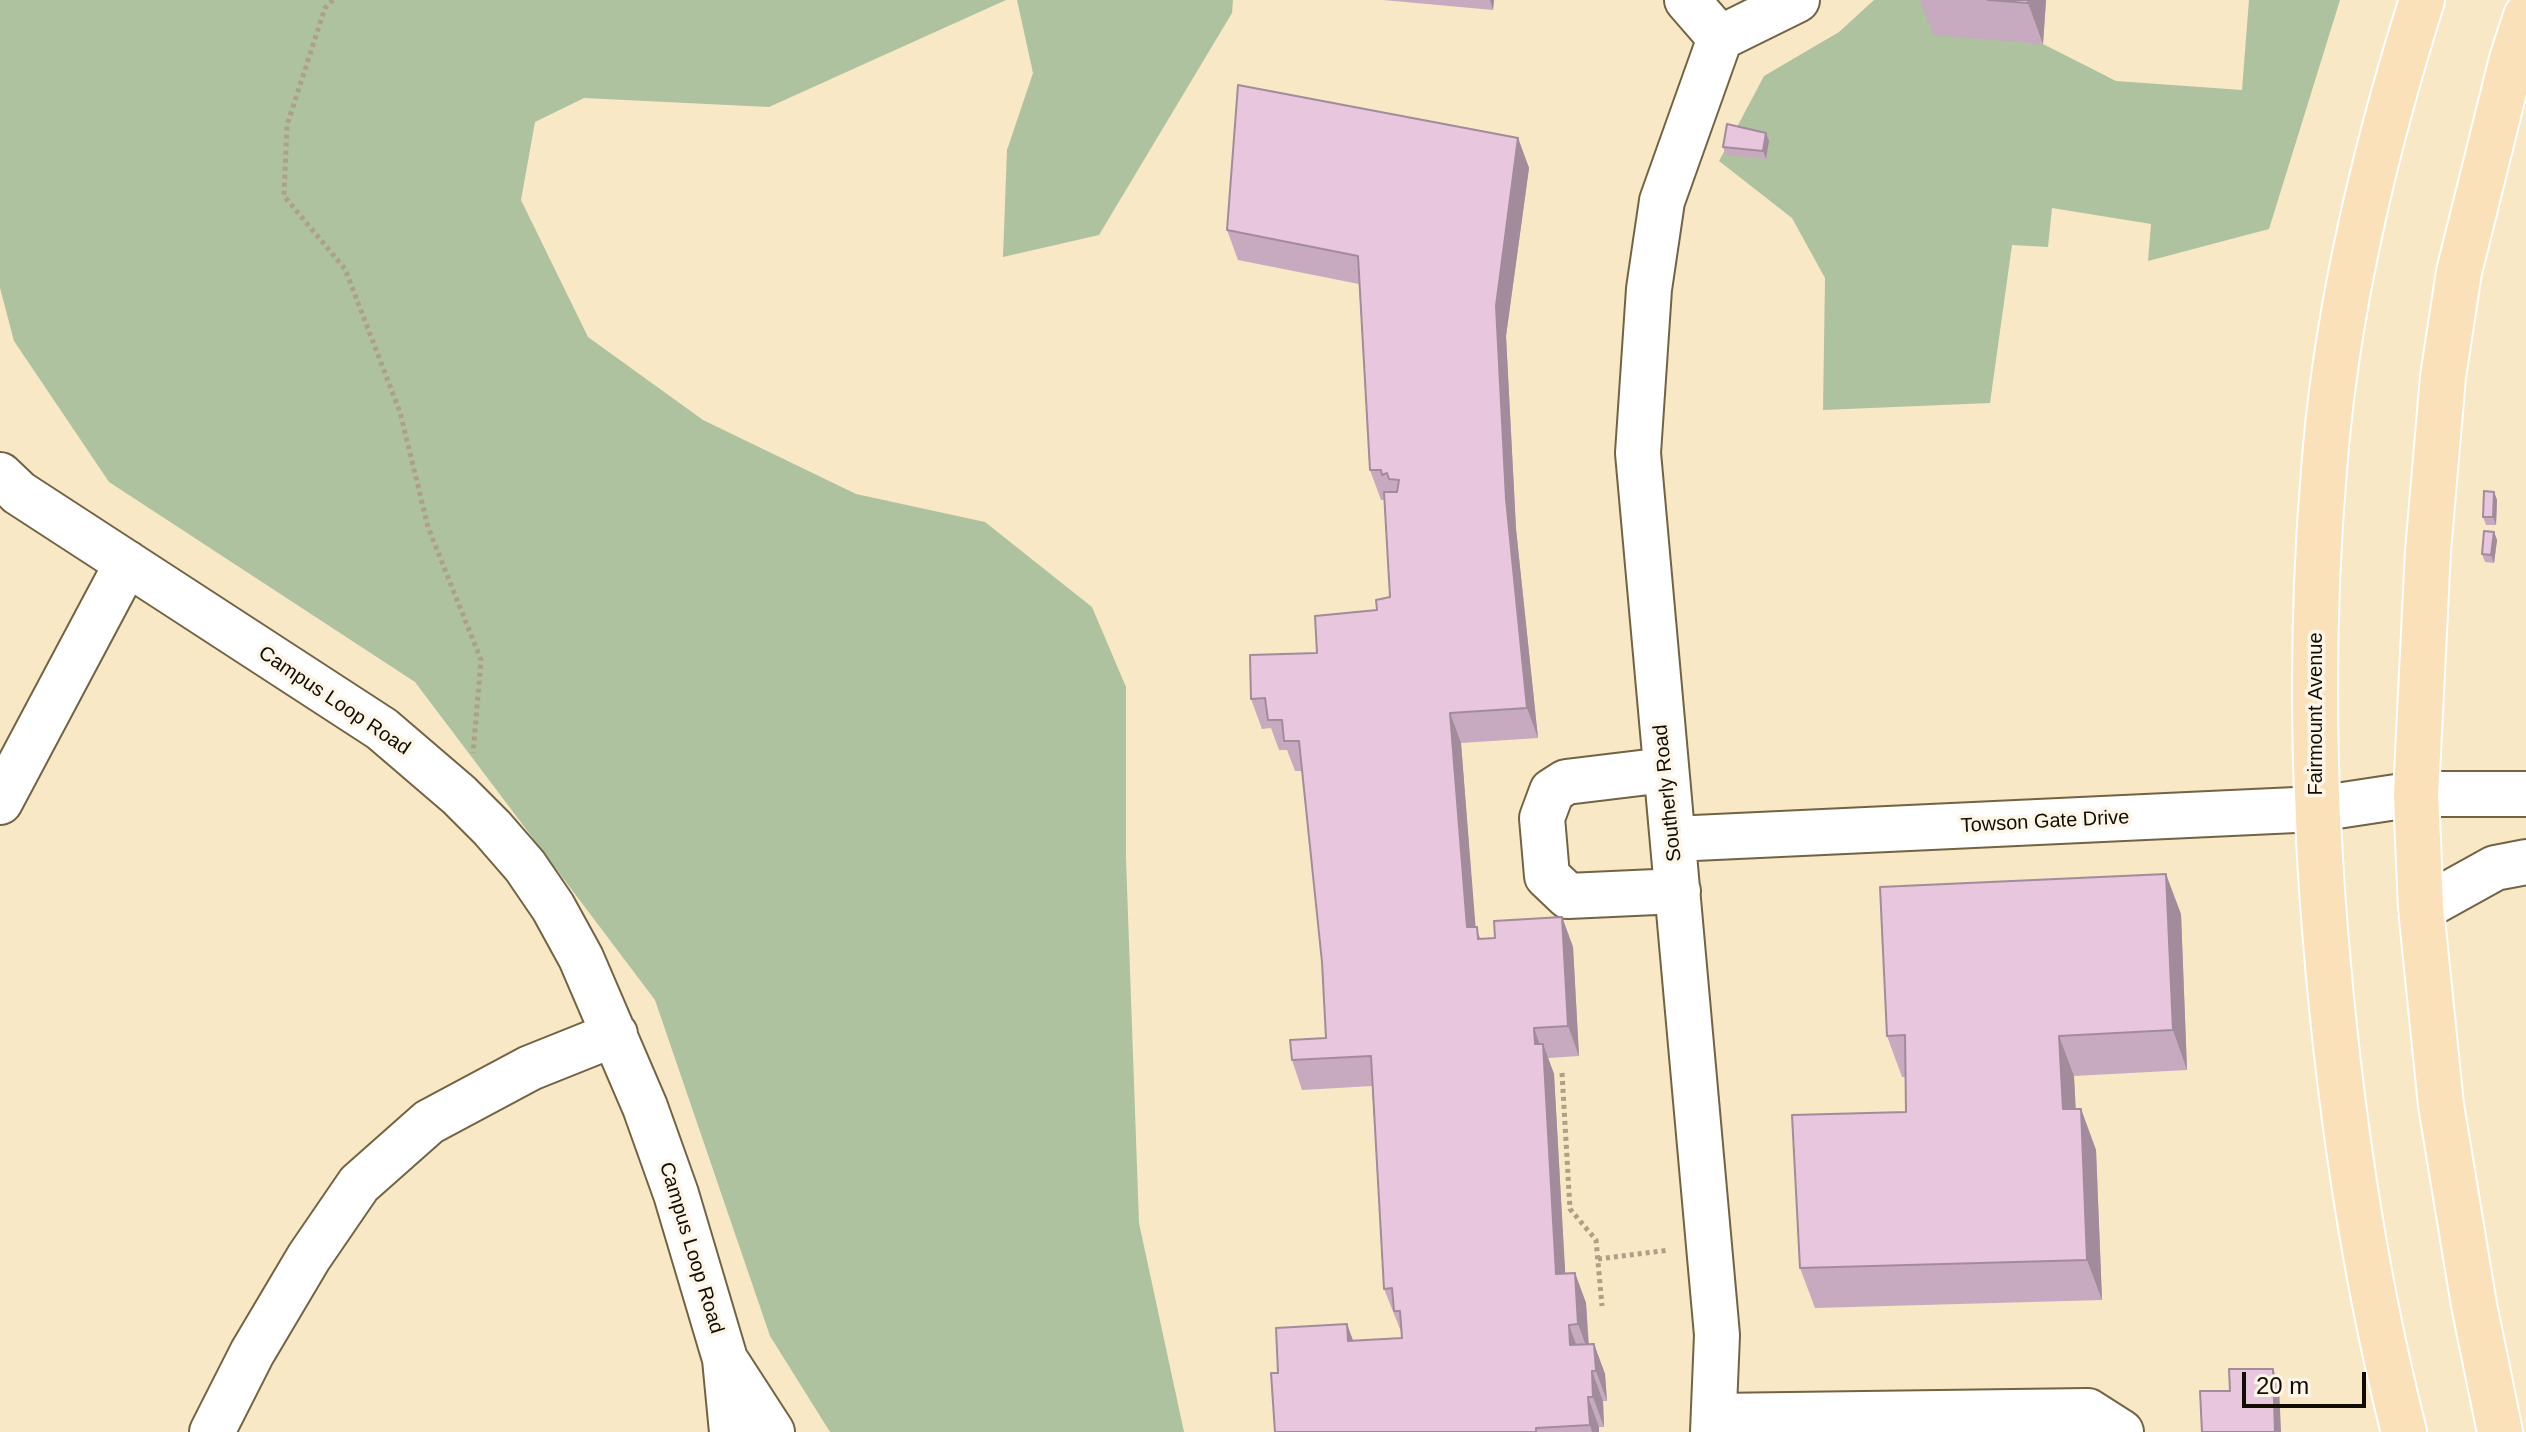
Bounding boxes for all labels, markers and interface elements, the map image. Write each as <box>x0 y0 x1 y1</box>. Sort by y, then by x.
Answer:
street label: Fairmount Avenue <box>2304 632 2328 796</box>
street label: Campus Loop Road <box>254 641 414 761</box>
street label: Southerly Road <box>1649 723 1687 863</box>
street label: Towson Gate Drive <box>1960 806 2130 838</box>
street label: Campus Loop Road <box>654 1159 728 1337</box>
scale bar <box>2246 1356 2370 1406</box>
text: 20 m <box>2256 1372 2309 1399</box>

